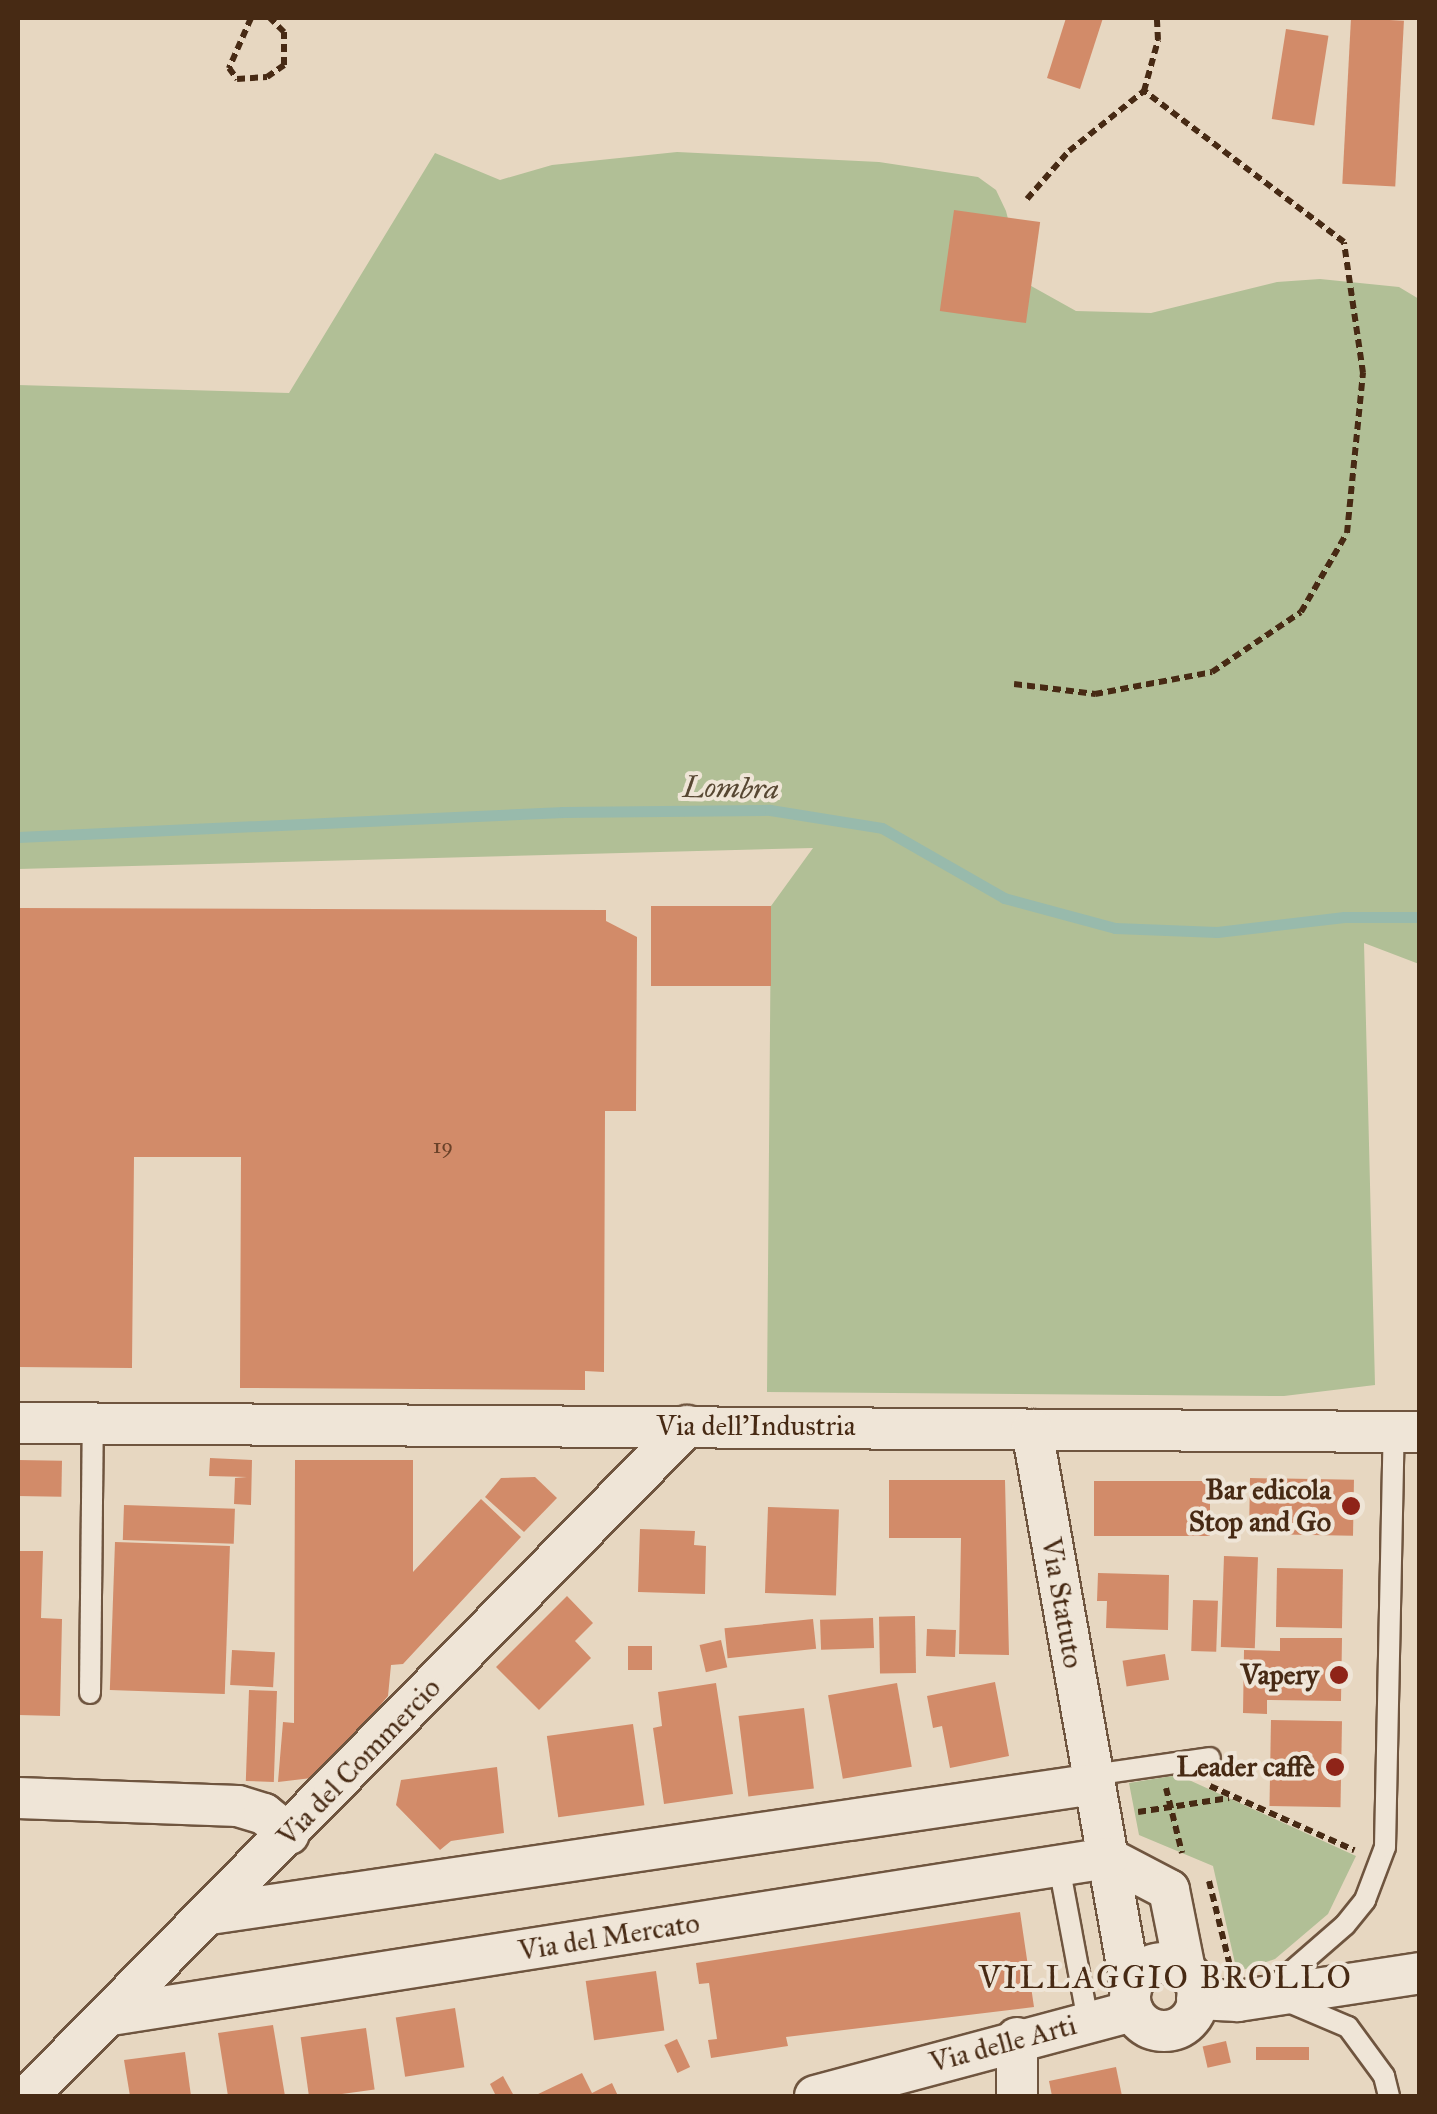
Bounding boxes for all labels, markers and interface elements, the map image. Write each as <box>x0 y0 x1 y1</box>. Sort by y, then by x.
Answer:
water label: Lombra <box>683 769 779 807</box>
house number: 19 <box>433 1133 453 1159</box>
street label: Via dell'Industria <box>656 1409 856 1443</box>
place label: Bar edicola Stop and Go <box>1189 1473 1331 1539</box>
marker: Bar edicola Stop and Go <box>1340 1495 1362 1517</box>
street label: Via Statuto <box>1034 1535 1090 1671</box>
place label: Vapery <box>1241 1658 1319 1692</box>
marker: Vapery <box>1328 1664 1350 1686</box>
street label: Via del Commercio <box>270 1671 448 1853</box>
place label: Leader caffè <box>1177 1750 1315 1784</box>
marker: Leader caffè <box>1324 1756 1346 1778</box>
street label: Via del Mercato <box>516 1906 702 1968</box>
district label: VILLAGGIO BROLLO <box>979 1959 1353 1997</box>
street label: Via delle Arti <box>926 2008 1080 2080</box>

